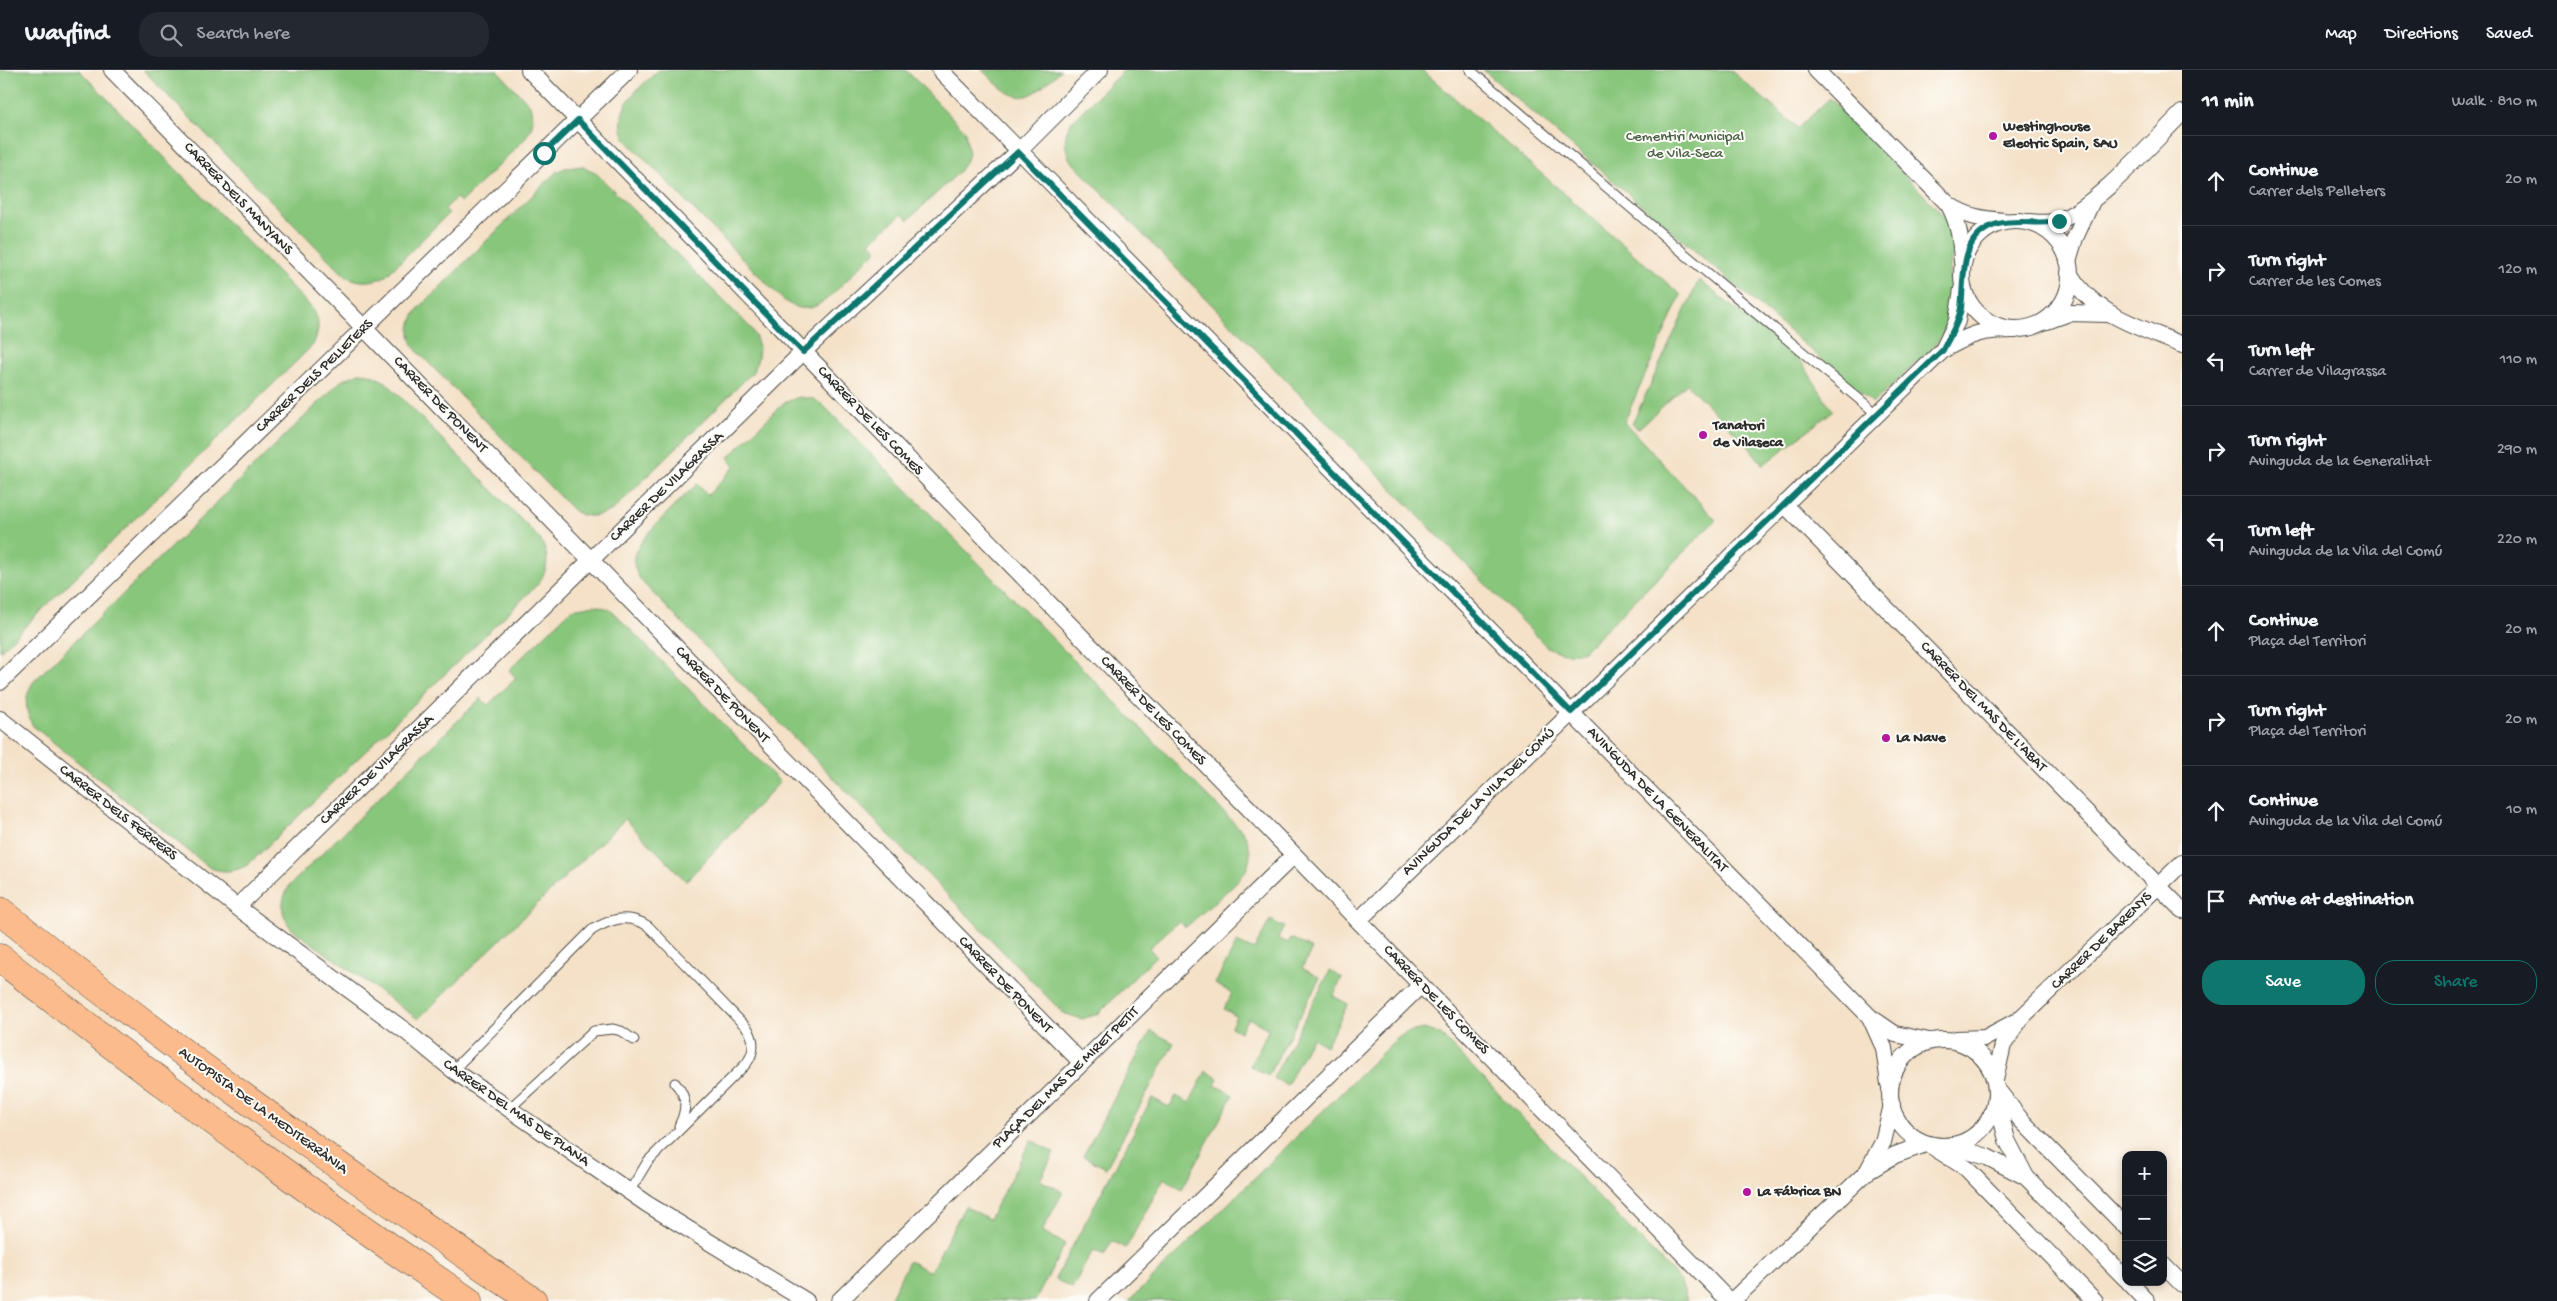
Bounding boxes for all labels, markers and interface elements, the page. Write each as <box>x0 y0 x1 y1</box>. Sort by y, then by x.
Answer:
search box <box>139 12 489 57</box>
text: Wayfind <box>25 20 109 49</box>
icon: search <box>157 21 185 49</box>
text: Search here <box>197 23 290 46</box>
text: Map <box>2325 24 2357 45</box>
text: Directions <box>2385 24 2458 45</box>
text: Saved <box>2486 24 2532 45</box>
text: 11 min <box>2202 90 2253 115</box>
text: Walk · 810 m <box>2452 93 2537 112</box>
place label: Westinghouse Electric Spain, SAU <box>2002 118 2118 153</box>
park label: Cementiri Municipal de Vila-Seca <box>1626 128 1744 163</box>
marker: Westinghouse Electric Spain, SAU <box>1987 130 1999 142</box>
street label: CARRER DELS MANYANS <box>179 139 297 259</box>
route start <box>533 142 556 165</box>
text: Continue <box>2249 160 2318 183</box>
icon: ahead <box>2202 167 2230 195</box>
text: 20 m <box>2505 171 2537 190</box>
text: Carrer dels Pelleters <box>2249 183 2385 202</box>
route end <box>2048 210 2071 233</box>
text: Turn right <box>2249 250 2325 273</box>
icon: right <box>2202 257 2230 285</box>
text: 120 m <box>2498 261 2537 280</box>
text: Carrer de les Comes <box>2249 273 2381 292</box>
street label: CARRER DELS PELLETERS <box>252 315 378 437</box>
text: Turn left <box>2249 340 2313 363</box>
icon: left <box>2202 347 2230 375</box>
text: 110 m <box>2500 351 2537 370</box>
street label: CARRER DE PONENT <box>389 353 492 458</box>
street label: CARRER DE LES COMES <box>813 362 927 480</box>
text: Carrer de Vilagrassa <box>2249 363 2386 382</box>
place label: Tanatori de Vilaseca <box>1712 417 1784 452</box>
street label: CARRER DE VILAGRASSA <box>606 427 729 546</box>
marker: Tanatori de Vilaseca <box>1697 429 1709 441</box>
text: Turn right <box>2249 430 2325 453</box>
icon: right <box>2202 437 2230 465</box>
text: 290 m <box>2497 441 2537 460</box>
text: Avinguda de la Generalitat <box>2249 453 2431 472</box>
text: Turn left <box>2249 520 2313 543</box>
icon: left <box>2202 527 2230 555</box>
text: 220 m <box>2497 531 2537 550</box>
text: Avinguda de la Vila del Comú <box>2249 543 2442 562</box>
text: Continue <box>2249 610 2318 633</box>
icon: ahead <box>2202 617 2230 645</box>
text: 20 m <box>2505 621 2537 640</box>
text: Plaça del Territori <box>2249 633 2366 652</box>
street label: CARRER DEL MAS DE L'ABAT <box>1916 638 2051 777</box>
street label: CARRER DE PONENT <box>671 643 774 748</box>
street label: CARRER DE LES COMES <box>1096 652 1210 770</box>
text: Turn right <box>2249 700 2325 723</box>
icon: right <box>2202 707 2230 735</box>
street label: CARRER DE VILAGRASSA <box>316 710 439 829</box>
text: 20 m <box>2505 711 2537 730</box>
street label: AVINGUDA DE LA GENERALITAT <box>1583 723 1732 877</box>
text: Plaça del Territori <box>2249 723 2366 742</box>
street label: AVINGUDA DE LA VILA DEL COMÚ <box>1399 724 1559 880</box>
place label: La Nave <box>1896 729 1947 747</box>
marker: La Nave <box>1880 732 1892 744</box>
street label: CARRER DELS FERRERS <box>55 761 181 865</box>
text: Continue <box>2249 790 2318 813</box>
icon: ahead <box>2202 797 2230 825</box>
text: 10 m <box>2506 801 2537 820</box>
text: Avinguda de la Vila del Comú <box>2249 813 2442 832</box>
icon: arrive <box>2202 887 2230 915</box>
street label: CARRER DE BARENYS <box>2048 888 2156 994</box>
text: Arrive at destination <box>2249 889 2413 912</box>
street label: CARRER DE PONENT <box>954 933 1057 1038</box>
street label: CARRER DE LES COMES <box>1379 941 1493 1059</box>
button: Save <box>2202 960 2365 1005</box>
button: Share <box>2375 960 2537 1005</box>
street label: PLAÇA DEL MAS DE MIRET PETIT <box>988 1002 1144 1154</box>
street label: AUTOPISTA DE LA MEDITERRÀNIA <box>175 1043 352 1179</box>
street label: CARRER DEL MAS DE PLANA <box>439 1055 594 1171</box>
map controls <box>2122 1151 2167 1286</box>
button: + <box>2122 1151 2167 1196</box>
place label: La Fábrica BN <box>1757 1183 1842 1201</box>
marker: La Fábrica BN <box>1741 1186 1753 1198</box>
button: − <box>2122 1196 2167 1241</box>
button: layers <box>2122 1241 2167 1286</box>

